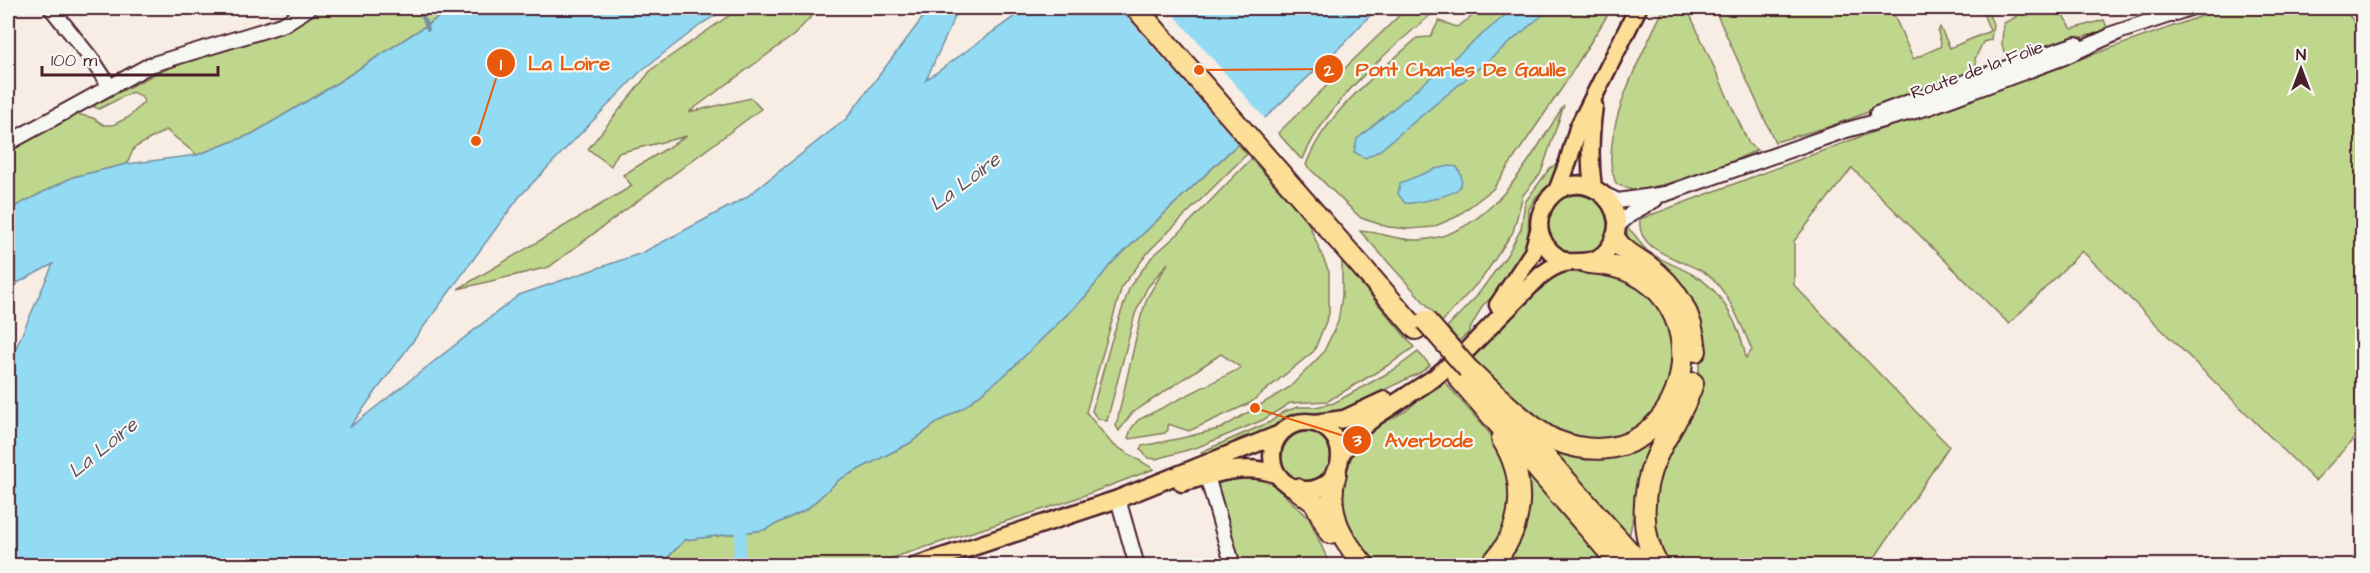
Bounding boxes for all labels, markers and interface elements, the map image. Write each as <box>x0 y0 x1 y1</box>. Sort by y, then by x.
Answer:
street label: Route de la Folie <box>1907 34 2047 106</box>
scale bar <box>42 39 218 77</box>
north arrow <box>2271 39 2331 99</box>
callout: La Loire <box>486 44 622 82</box>
text: N <box>2296 44 2306 66</box>
text: 100 m <box>51 48 97 73</box>
text: La Loire <box>528 50 610 78</box>
callout: Pont Charles De Gaulle <box>1314 50 1578 88</box>
text: 1 <box>500 52 503 77</box>
text: Pont Charles De Gaulle <box>1356 56 1566 84</box>
text: 2 <box>1323 58 1335 83</box>
water label: La Loire <box>924 145 1007 218</box>
water label: La Loire <box>62 411 145 485</box>
callout: Averbode <box>1342 421 1485 459</box>
text: Averbode <box>1385 427 1473 455</box>
text: 3 <box>1351 428 1362 453</box>

